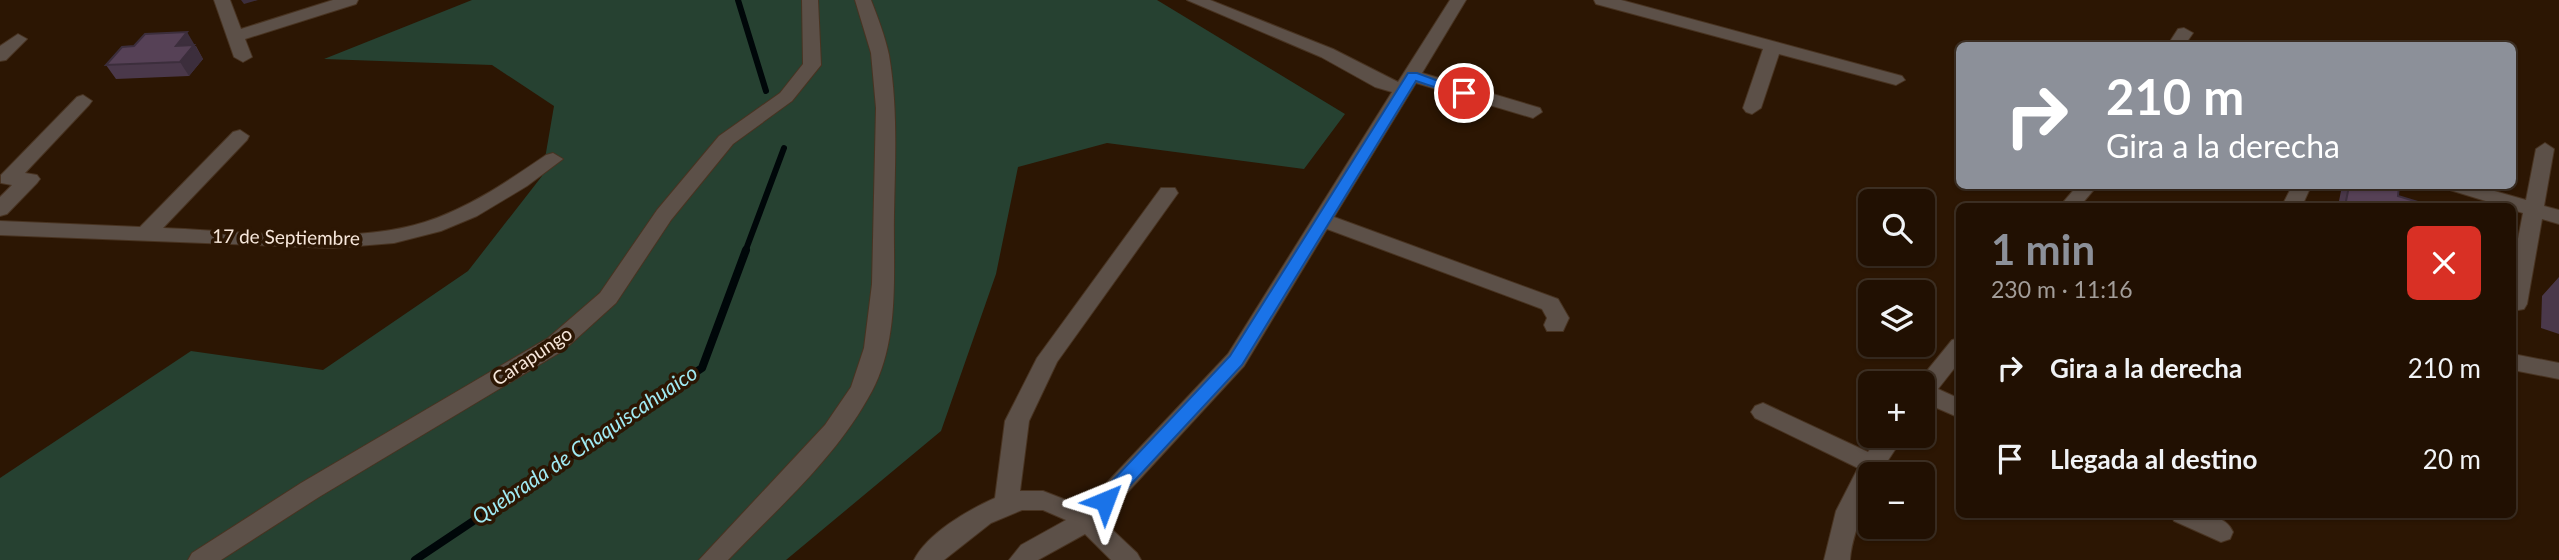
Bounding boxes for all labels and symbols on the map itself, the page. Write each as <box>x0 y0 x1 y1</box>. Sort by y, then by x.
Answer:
pin <box>1434 63 1494 123</box>
street label: 17 de Septiembre <box>212 224 360 249</box>
street label: Carapungo <box>487 321 576 390</box>
water label: Quebrada de Chaquiscahuaico <box>467 359 702 529</box>
position arrow <box>1068 464 1142 538</box>

